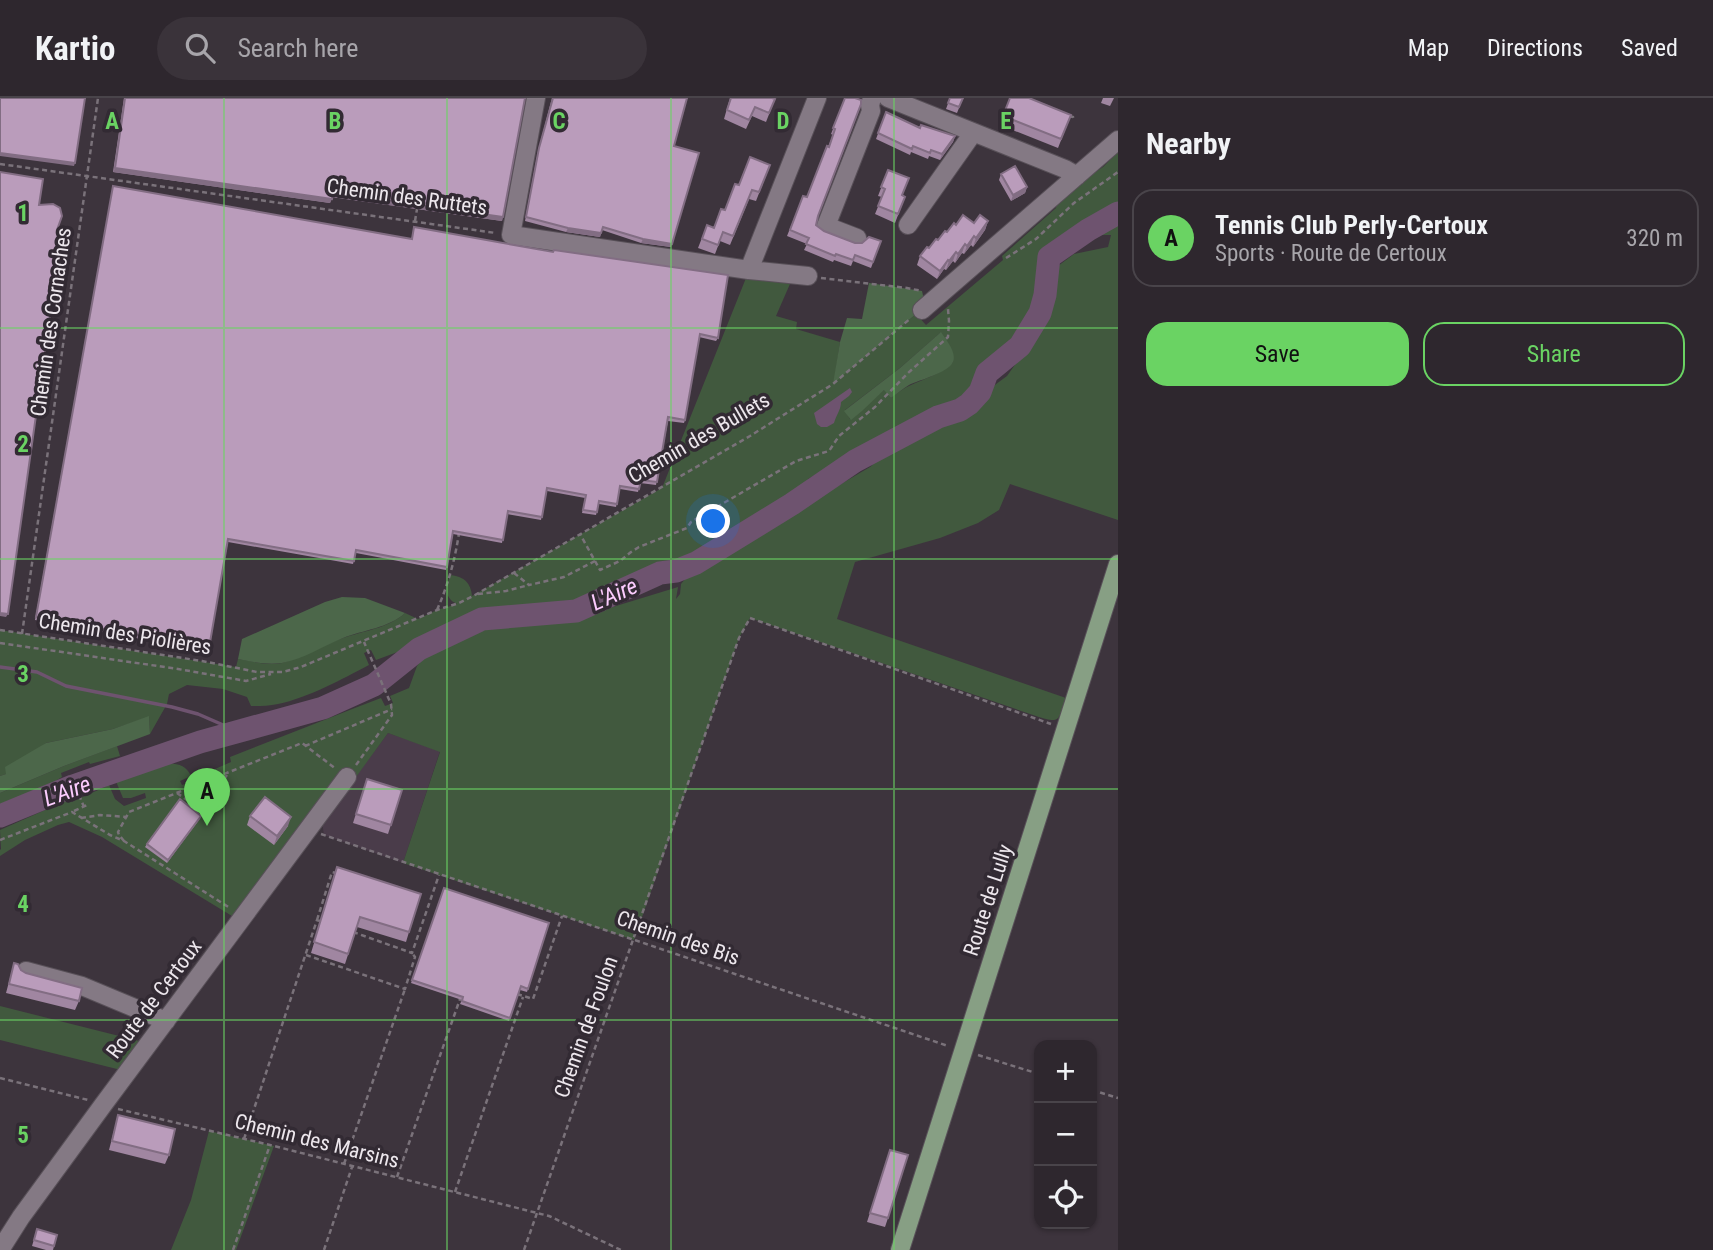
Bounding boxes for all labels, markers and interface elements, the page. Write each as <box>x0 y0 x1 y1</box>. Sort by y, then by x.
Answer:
search box <box>157 17 647 80</box>
text: Kartio <box>35 29 115 68</box>
icon: search <box>181 29 219 67</box>
text: Search here <box>237 33 358 63</box>
text: Map <box>1408 34 1449 62</box>
text: Directions <box>1487 34 1583 62</box>
text: Saved <box>1621 34 1678 62</box>
text: A <box>105 108 119 135</box>
text: B <box>329 108 341 135</box>
text: C <box>552 108 566 135</box>
text: D <box>777 108 790 135</box>
text: E <box>1000 108 1012 135</box>
text: Nearby <box>1146 126 1231 161</box>
street label: Chemin des Ruttets <box>325 174 489 220</box>
text: 1 <box>17 200 29 227</box>
text: Tennis Club Perly-Certoux <box>1215 210 1488 240</box>
text: A <box>1164 225 1178 252</box>
text: 320 m <box>1626 225 1683 252</box>
street label: Chemin des Cornaches <box>26 226 76 418</box>
text: Sports · Route de Certoux <box>1215 240 1447 267</box>
button: Save <box>1146 322 1409 386</box>
button: Share <box>1423 322 1685 386</box>
street label: Chemin des Bullets <box>624 388 774 488</box>
text: 2 <box>17 431 29 458</box>
your location <box>696 504 730 538</box>
water label: L'Aire <box>587 572 642 617</box>
street label: Chemin des Piolières <box>37 609 213 659</box>
text: 3 <box>17 661 29 688</box>
pin: A <box>184 768 230 826</box>
water label: L'Aire <box>40 771 94 812</box>
street label: Route de Lully <box>959 841 1017 959</box>
text: 4 <box>17 891 29 918</box>
street label: Chemin des Bis <box>614 906 742 970</box>
street label: Route de Certoux <box>102 935 206 1063</box>
street label: Chemin de Foulon <box>549 953 623 1101</box>
map controls <box>1034 1040 1097 1229</box>
button: + <box>1034 1040 1097 1103</box>
button: − <box>1034 1103 1097 1166</box>
street label: Chemin des Marsins <box>232 1109 402 1173</box>
text: 5 <box>17 1122 29 1149</box>
button: locate <box>1034 1166 1097 1229</box>

